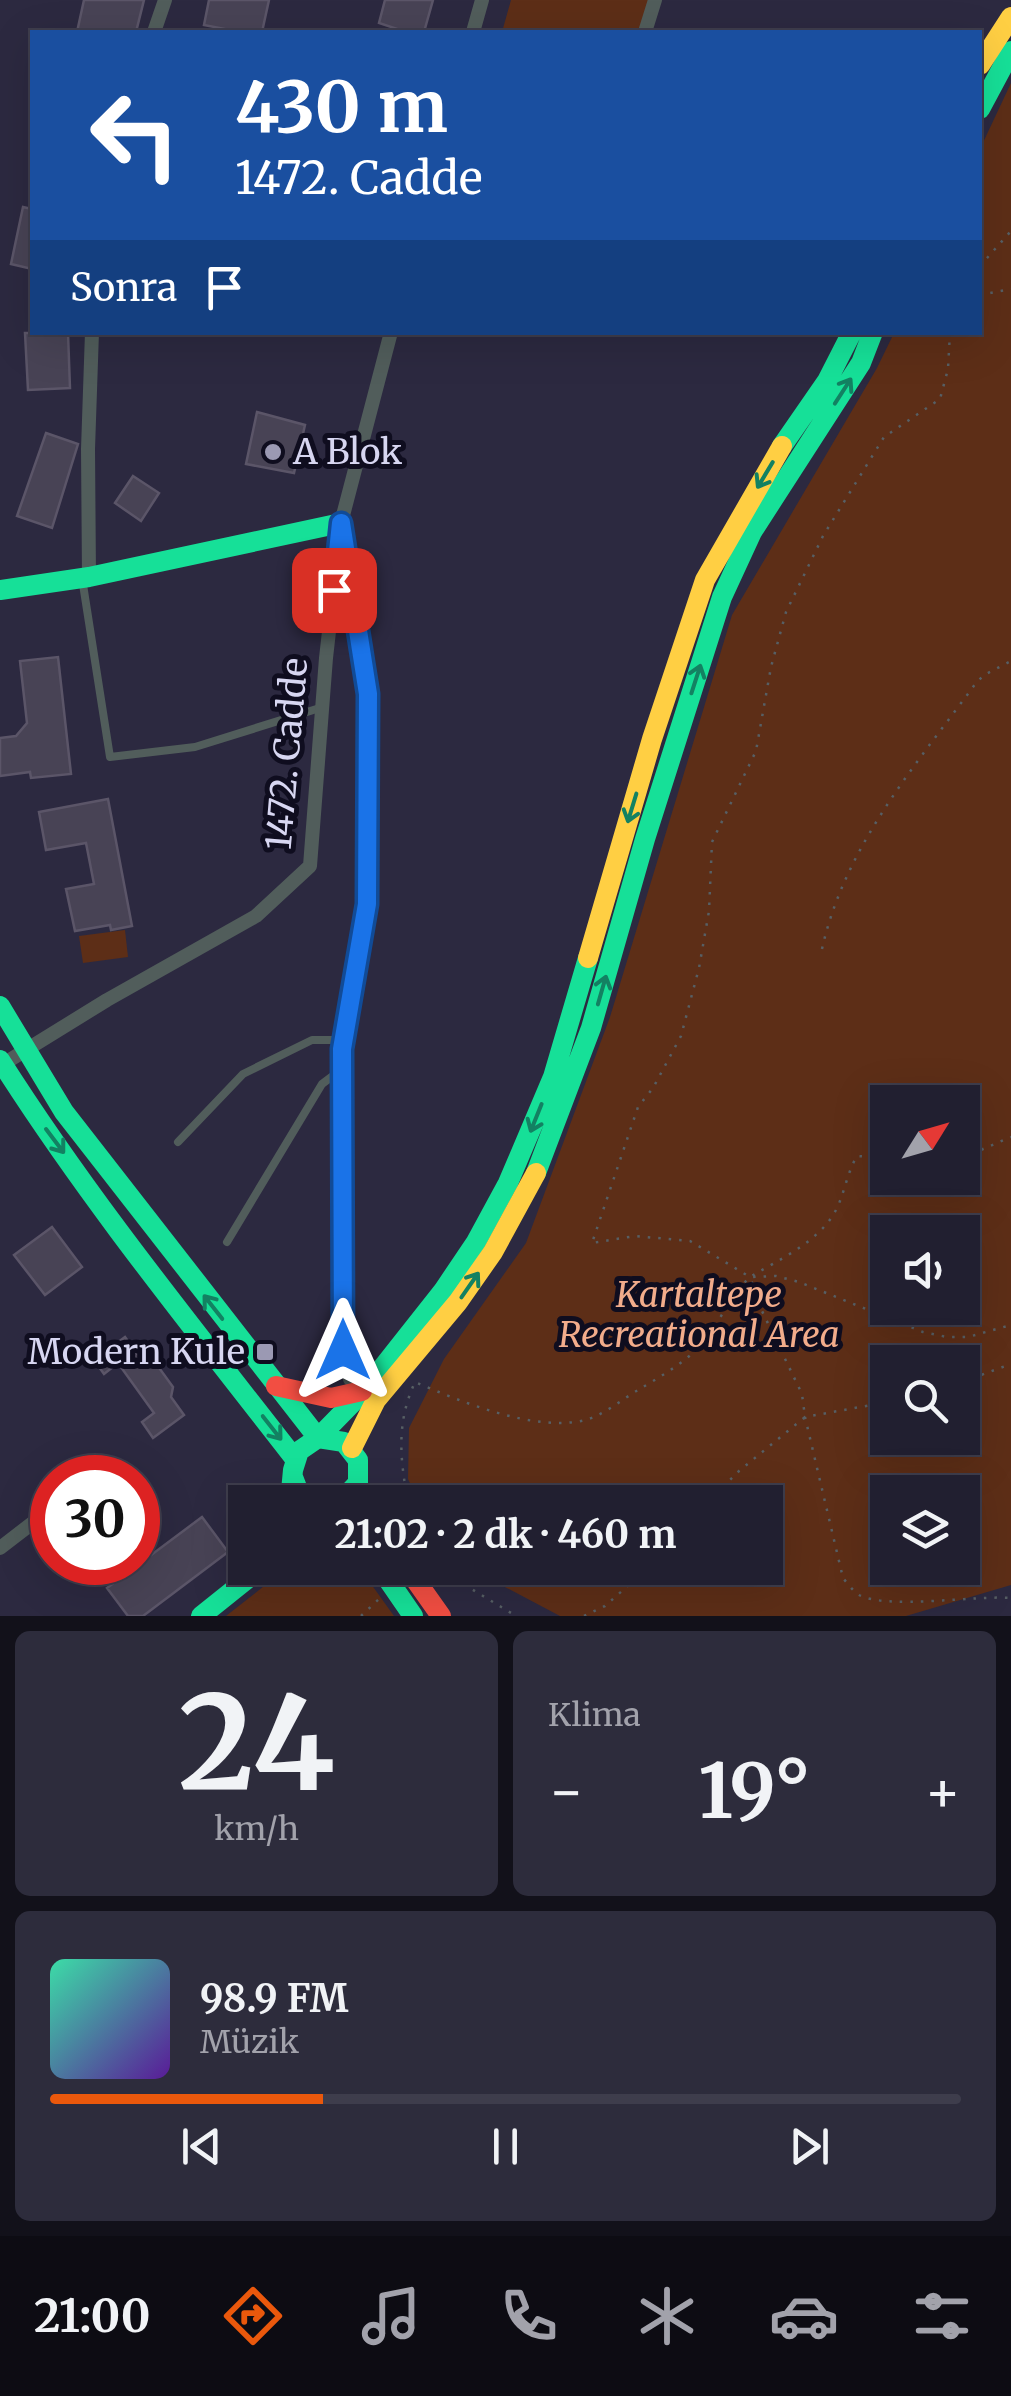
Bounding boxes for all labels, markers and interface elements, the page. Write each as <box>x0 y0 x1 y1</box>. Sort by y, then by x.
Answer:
text: 430 m <box>235 63 448 151</box>
icon: left <box>70 70 200 200</box>
text: 1472. Cadde <box>235 150 482 206</box>
icon: arrive <box>197 260 252 315</box>
text: Sonra <box>70 264 177 311</box>
one-way arrow <box>833 377 853 406</box>
place label: A Blok <box>292 430 402 474</box>
marker: A Blok <box>262 441 284 463</box>
one-way arrow <box>755 460 775 489</box>
pin <box>292 548 377 633</box>
icon: arrive <box>307 563 362 618</box>
street label: 1472. Cadde <box>257 656 317 852</box>
one-way arrow <box>688 663 706 695</box>
one-way arrow <box>622 792 640 823</box>
one-way arrow <box>594 975 612 1006</box>
north arrow <box>870 1085 980 1195</box>
map controls <box>870 1085 980 1585</box>
one-way arrow <box>526 1103 544 1133</box>
one-way arrow <box>44 1127 66 1153</box>
button: sound <box>870 1215 980 1325</box>
one-way arrow <box>459 1272 480 1299</box>
park label: Kartaltepe Recreational Area <box>558 1273 840 1357</box>
one-way arrow <box>203 1294 224 1321</box>
position arrow <box>291 1298 395 1402</box>
place label: Modern Kule <box>27 1330 245 1374</box>
marker: Modern Kule <box>254 1341 276 1363</box>
button: search <box>870 1345 980 1455</box>
one-way arrow <box>261 1414 282 1441</box>
speed limit sign: 30 <box>30 1455 160 1585</box>
button: layers <box>870 1475 980 1585</box>
text: 21:02 · 2 dk · 460 m <box>335 1511 676 1558</box>
text: 24 <box>178 1662 335 1825</box>
text: Klima <box>548 1695 641 1735</box>
text: 19° <box>698 1744 811 1838</box>
text: − <box>548 1757 585 1826</box>
text: + <box>924 1757 961 1826</box>
text: km/h <box>214 1809 299 1849</box>
text: 98.9 FM <box>200 1975 349 2022</box>
text: Müzik <box>200 2022 299 2062</box>
icon: previous <box>174 2119 229 2174</box>
icon: pause <box>478 2119 533 2174</box>
icon: next <box>782 2119 837 2174</box>
icon: directions <box>218 2281 288 2351</box>
icon: music <box>356 2281 426 2351</box>
icon: phone <box>494 2281 564 2351</box>
icon: climate <box>632 2281 702 2351</box>
icon: car <box>769 2281 839 2351</box>
icon: filters <box>907 2281 977 2351</box>
text: 21:00 <box>34 2288 150 2344</box>

